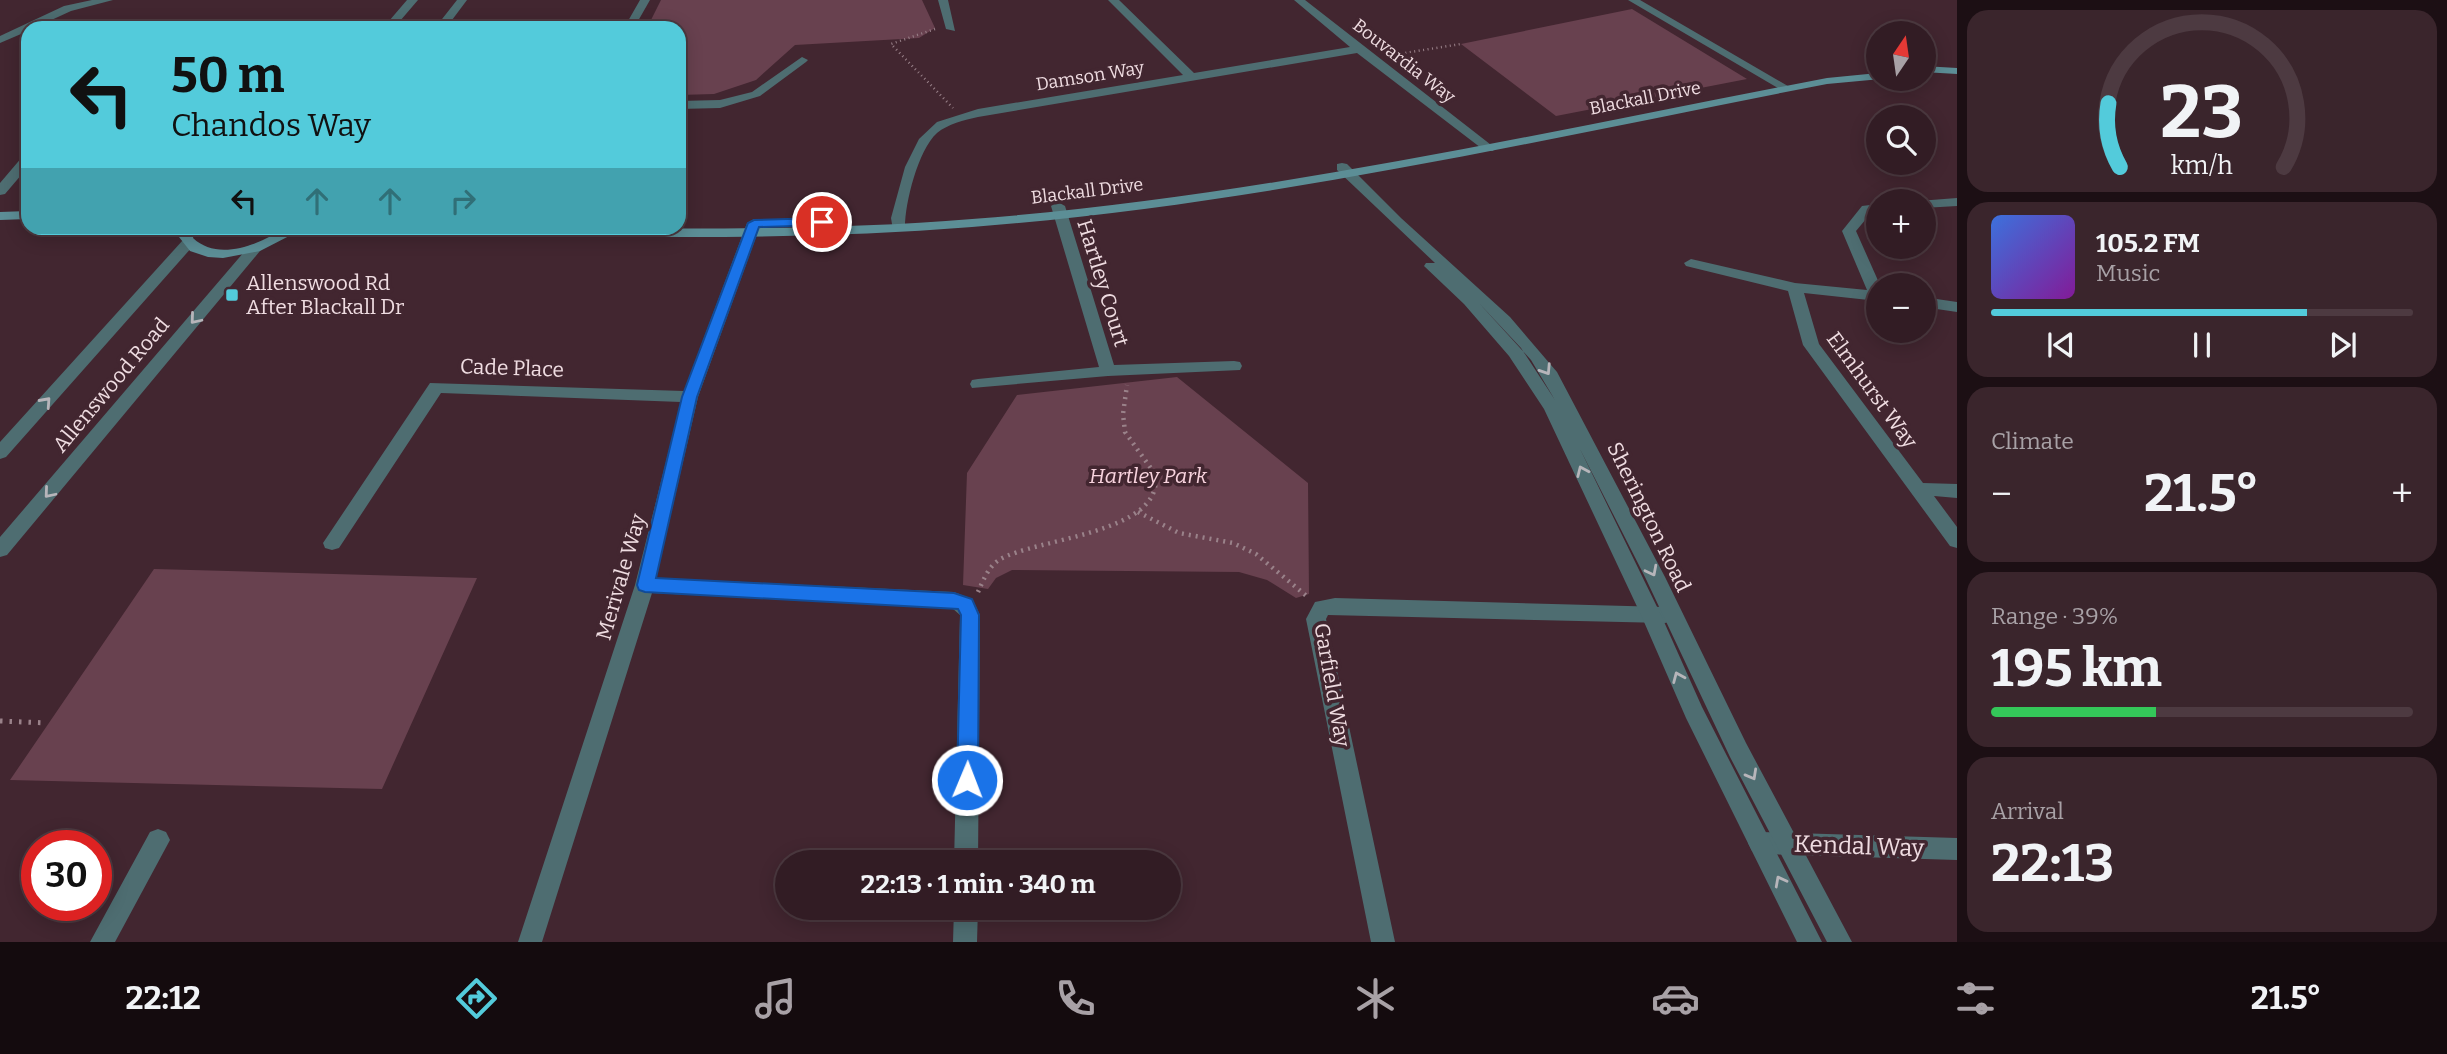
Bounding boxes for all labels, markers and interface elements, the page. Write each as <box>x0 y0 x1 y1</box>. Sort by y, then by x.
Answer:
street label: Bouvardia Way <box>1348 14 1460 108</box>
north arrow <box>1866 21 1936 91</box>
map controls <box>1866 21 1936 343</box>
text: 50 m <box>171 46 284 105</box>
icon: left <box>56 49 147 140</box>
street label: Damson Way <box>1034 57 1146 95</box>
text: 23 <box>2161 69 2243 156</box>
street label: Blackall Drive <box>1587 76 1703 120</box>
button: search <box>1866 105 1936 175</box>
text: Chandos Way <box>171 106 371 144</box>
text: km/h <box>2171 151 2233 181</box>
street label: Blackall Drive <box>1030 173 1144 209</box>
icon: left <box>225 182 263 220</box>
icon: ahead <box>298 182 336 220</box>
icon: ahead <box>371 182 409 220</box>
icon: right <box>444 182 482 220</box>
button: + <box>1866 189 1936 259</box>
pin <box>792 192 852 252</box>
icon: arrive <box>803 203 841 241</box>
street label: Hartley Court <box>1071 216 1135 350</box>
text: 105.2 FM <box>2096 228 2200 259</box>
text: Music <box>2096 259 2160 287</box>
place label: Allenswood Rd After Blackall Dr <box>246 270 404 320</box>
button: − <box>1866 273 1936 343</box>
marker: Allenswood Rd After Blackall Dr <box>224 287 240 303</box>
one-way arrow <box>191 310 203 323</box>
street label: Allenswood Road <box>47 312 175 458</box>
icon: previous <box>2042 326 2080 364</box>
icon: pause <box>2183 326 2221 364</box>
icon: next <box>2324 326 2362 364</box>
street label: Elmhurst Way <box>1821 327 1924 454</box>
street label: Cade Place <box>460 353 564 383</box>
one-way arrow <box>1538 362 1551 375</box>
one-way arrow <box>38 397 50 410</box>
text: Climate <box>1991 427 2074 455</box>
street label: Sherington Road <box>1601 438 1697 596</box>
text: 21.5° <box>2144 462 2259 525</box>
park label: Hartley Park <box>1089 463 1208 489</box>
one-way arrow <box>1576 466 1590 478</box>
text: − <box>1991 471 2012 517</box>
text: + <box>2391 471 2413 517</box>
one-way arrow <box>44 485 57 497</box>
street label: Merivale Way <box>591 510 652 643</box>
one-way arrow <box>1643 564 1657 576</box>
text: Range · 39% <box>1991 602 2118 630</box>
street label: Garfield Way <box>1308 621 1356 750</box>
text: 195 km <box>1991 637 2162 700</box>
one-way arrow <box>1672 672 1686 685</box>
position arrow <box>930 743 1004 817</box>
one-way arrow <box>1744 768 1757 781</box>
text: Arrival <box>1991 797 2064 825</box>
speed limit sign: 30 <box>21 830 112 921</box>
street label: Kendal Way <box>1793 830 1925 862</box>
text: 22:13 <box>1991 832 2114 895</box>
text: 22:13 · 1 min · 340 m <box>861 869 1095 900</box>
one-way arrow <box>1775 876 1788 888</box>
icon: directions <box>452 974 501 1023</box>
icon: music <box>751 974 800 1023</box>
icon: phone <box>1051 974 1100 1023</box>
icon: climate <box>1351 974 1400 1023</box>
icon: car <box>1651 974 1700 1023</box>
icon: filters <box>1951 974 2000 1023</box>
text: 22:12 <box>125 979 201 1017</box>
text: 21.5° <box>2251 979 2321 1017</box>

